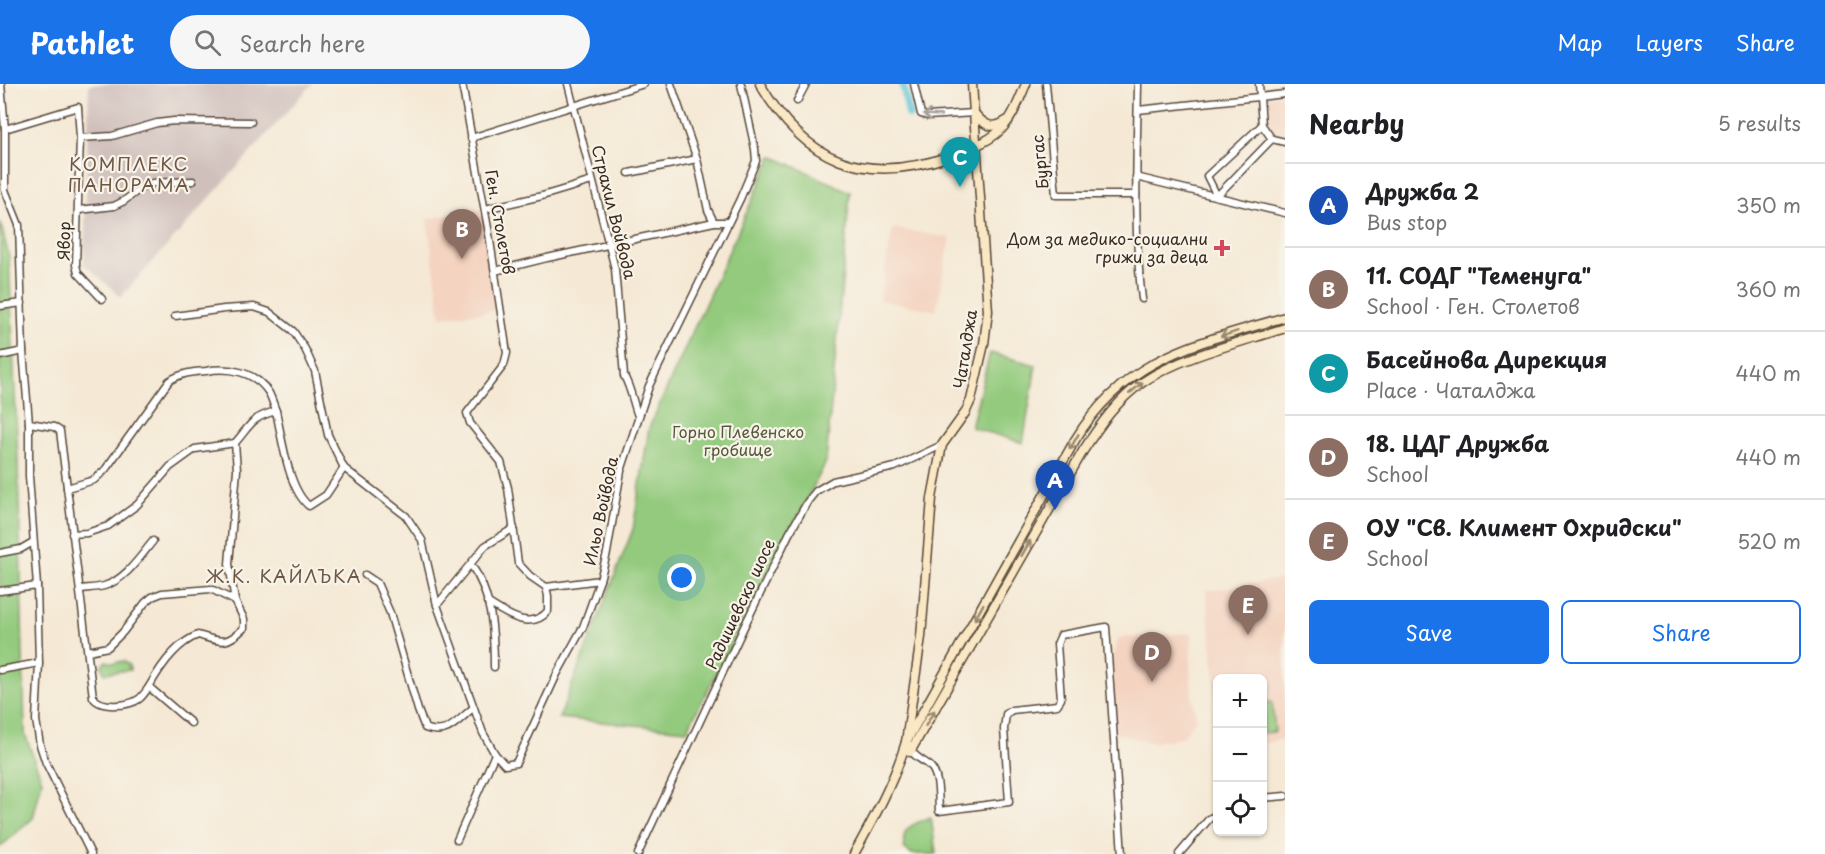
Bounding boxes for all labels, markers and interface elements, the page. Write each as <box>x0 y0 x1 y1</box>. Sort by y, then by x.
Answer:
search box <box>170 15 590 69</box>
text: Pathlet <box>30 21 134 64</box>
icon: search <box>191 26 224 59</box>
text: Search here <box>239 26 365 59</box>
text: Map <box>1558 26 1602 58</box>
text: Layers <box>1635 26 1703 58</box>
text: Share <box>1736 26 1795 58</box>
text: Nearby <box>1309 104 1404 143</box>
text: 5 results <box>1718 108 1801 138</box>
one-way arrow <box>923 109 942 120</box>
street label: Бургас <box>1024 134 1054 190</box>
pin: C <box>940 138 980 187</box>
street label: Страхил Войвода <box>587 142 643 281</box>
district label: КОМПЛЕКС ПАНОРАМА <box>68 150 190 198</box>
street label: Ген. Столетов <box>480 168 522 276</box>
text: Дружба 2 <box>1366 174 1479 207</box>
text: A <box>1321 190 1336 220</box>
text: 350 m <box>1736 190 1801 220</box>
text: Bus stop <box>1366 207 1447 237</box>
pin: B <box>442 210 482 259</box>
street label: Явор <box>51 221 75 261</box>
place label: Дом за медико-социални грижи за деца <box>1006 226 1208 268</box>
marker: Дом за медико-социални грижи за деца <box>1213 239 1231 257</box>
text: 11. СОДГ "Теменуга" <box>1366 258 1591 291</box>
text: B <box>1322 274 1335 304</box>
text: 360 m <box>1735 274 1801 304</box>
text: School · Ген. Столетов <box>1366 291 1580 321</box>
street label: Чаталджа <box>946 307 982 390</box>
one-way arrow <box>1220 329 1239 340</box>
text: Басейнова Дирекция <box>1366 342 1607 375</box>
text: C <box>1321 358 1336 388</box>
text: 440 m <box>1736 358 1801 388</box>
text: Place · Чаталджа <box>1366 375 1536 405</box>
one-way arrow <box>1127 382 1143 395</box>
park label: Горно Плевенско гробище <box>672 419 804 461</box>
text: 18. ЦДГ Дружба <box>1366 426 1549 459</box>
one-way arrow <box>1068 433 1080 450</box>
text: D <box>1321 442 1336 472</box>
text: 440 m <box>1736 442 1801 472</box>
street label: Ильо Войвода <box>577 454 623 567</box>
text: School <box>1366 459 1429 489</box>
pin: A <box>1036 460 1074 510</box>
text: ОУ "Св. Климент Охридски" <box>1366 510 1682 543</box>
text: E <box>1322 526 1335 556</box>
text: 520 m <box>1737 526 1801 556</box>
street label: Радишевско шосе <box>698 534 780 673</box>
one-way arrow <box>1020 540 1032 557</box>
text: School <box>1366 543 1429 573</box>
district label: Ж.К. КАЙЛЪКА <box>205 562 362 589</box>
your location <box>667 563 696 592</box>
pin: E <box>1228 586 1268 635</box>
button: Save <box>1309 600 1549 664</box>
button: Share <box>1561 600 1801 664</box>
one-way arrow <box>973 603 985 620</box>
pin: D <box>1132 632 1172 682</box>
map controls <box>1213 674 1267 836</box>
button: + <box>1213 674 1267 728</box>
one-way arrow <box>924 709 936 726</box>
button: − <box>1213 728 1267 782</box>
button: locate <box>1213 782 1267 836</box>

